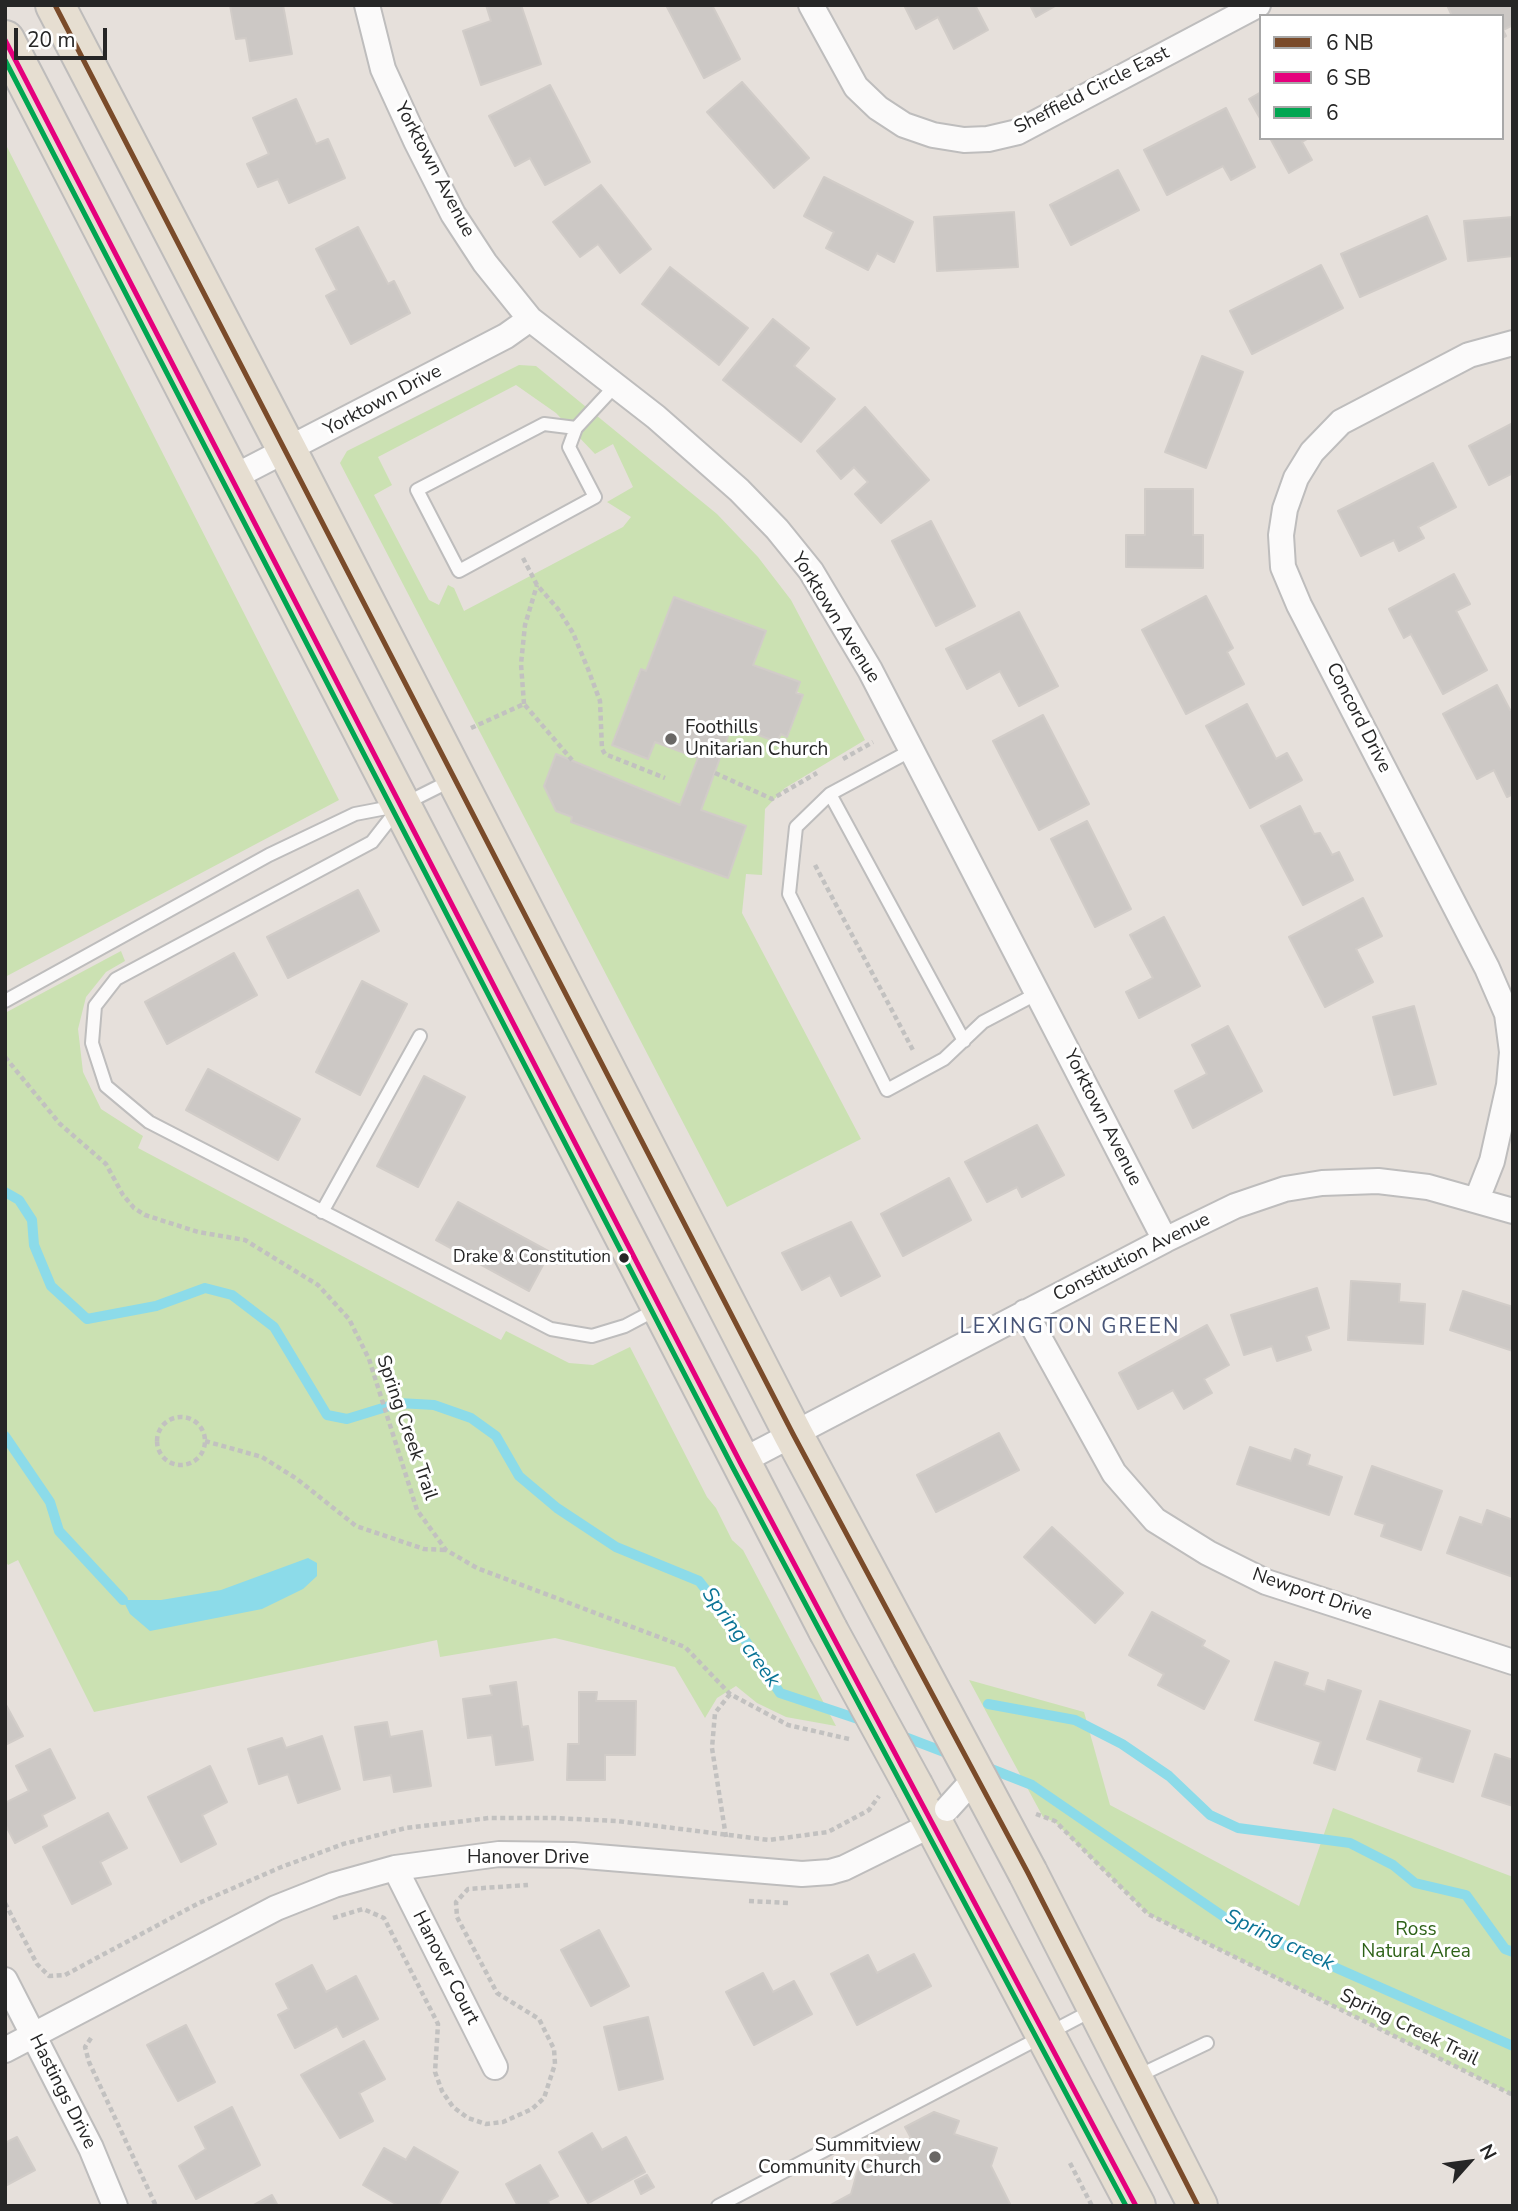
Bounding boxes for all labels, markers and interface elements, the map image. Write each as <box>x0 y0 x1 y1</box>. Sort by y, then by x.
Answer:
scale bar <box>18 14 110 58</box>
legend <box>1259 14 1504 140</box>
text: 20 m <box>27 26 76 54</box>
text: 6 NB <box>1326 29 1374 57</box>
street label: Sheffield Circle East <box>1011 42 1173 140</box>
text: 6 SB <box>1326 64 1371 92</box>
street label: Yorktown Avenue <box>389 99 479 241</box>
text: 6 <box>1326 99 1339 127</box>
street label: Yorktown Drive <box>320 360 446 442</box>
street label: Yorktown Avenue <box>786 548 884 688</box>
street label: Concord Drive <box>1321 659 1395 777</box>
place label: Foothills Unitarian Church <box>685 717 828 761</box>
marker: Foothills Unitarian Church <box>663 731 679 747</box>
street label: Yorktown Avenue <box>1058 1046 1146 1190</box>
street label: Constitution Avenue <box>1050 1209 1214 1307</box>
place label: Drake & Constitution <box>453 1248 611 1268</box>
marker: Drake & Constitution <box>617 1251 631 1265</box>
district label: LEXINGTON GREEN <box>961 1315 1179 1341</box>
street label: Spring Creek Trail <box>371 1353 441 1503</box>
street label: Newport Drive <box>1249 1564 1375 1626</box>
water label: Spring creek <box>695 1583 785 1693</box>
street label: Hanover Drive <box>467 1847 589 1869</box>
water label: Spring creek <box>1221 1905 1337 1977</box>
street label: Hanover Court <box>407 1907 483 2029</box>
park label: Ross Natural Area <box>1361 1919 1471 1963</box>
street label: Spring Creek Trail <box>1336 1985 1482 2071</box>
street label: Hastings Drive <box>23 2031 101 2153</box>
north arrow <box>1434 2127 1504 2197</box>
place label: Summitview Community Church <box>758 2135 921 2179</box>
text: N <box>1473 2140 1502 2165</box>
marker: Summitview Community Church <box>927 2149 943 2165</box>

